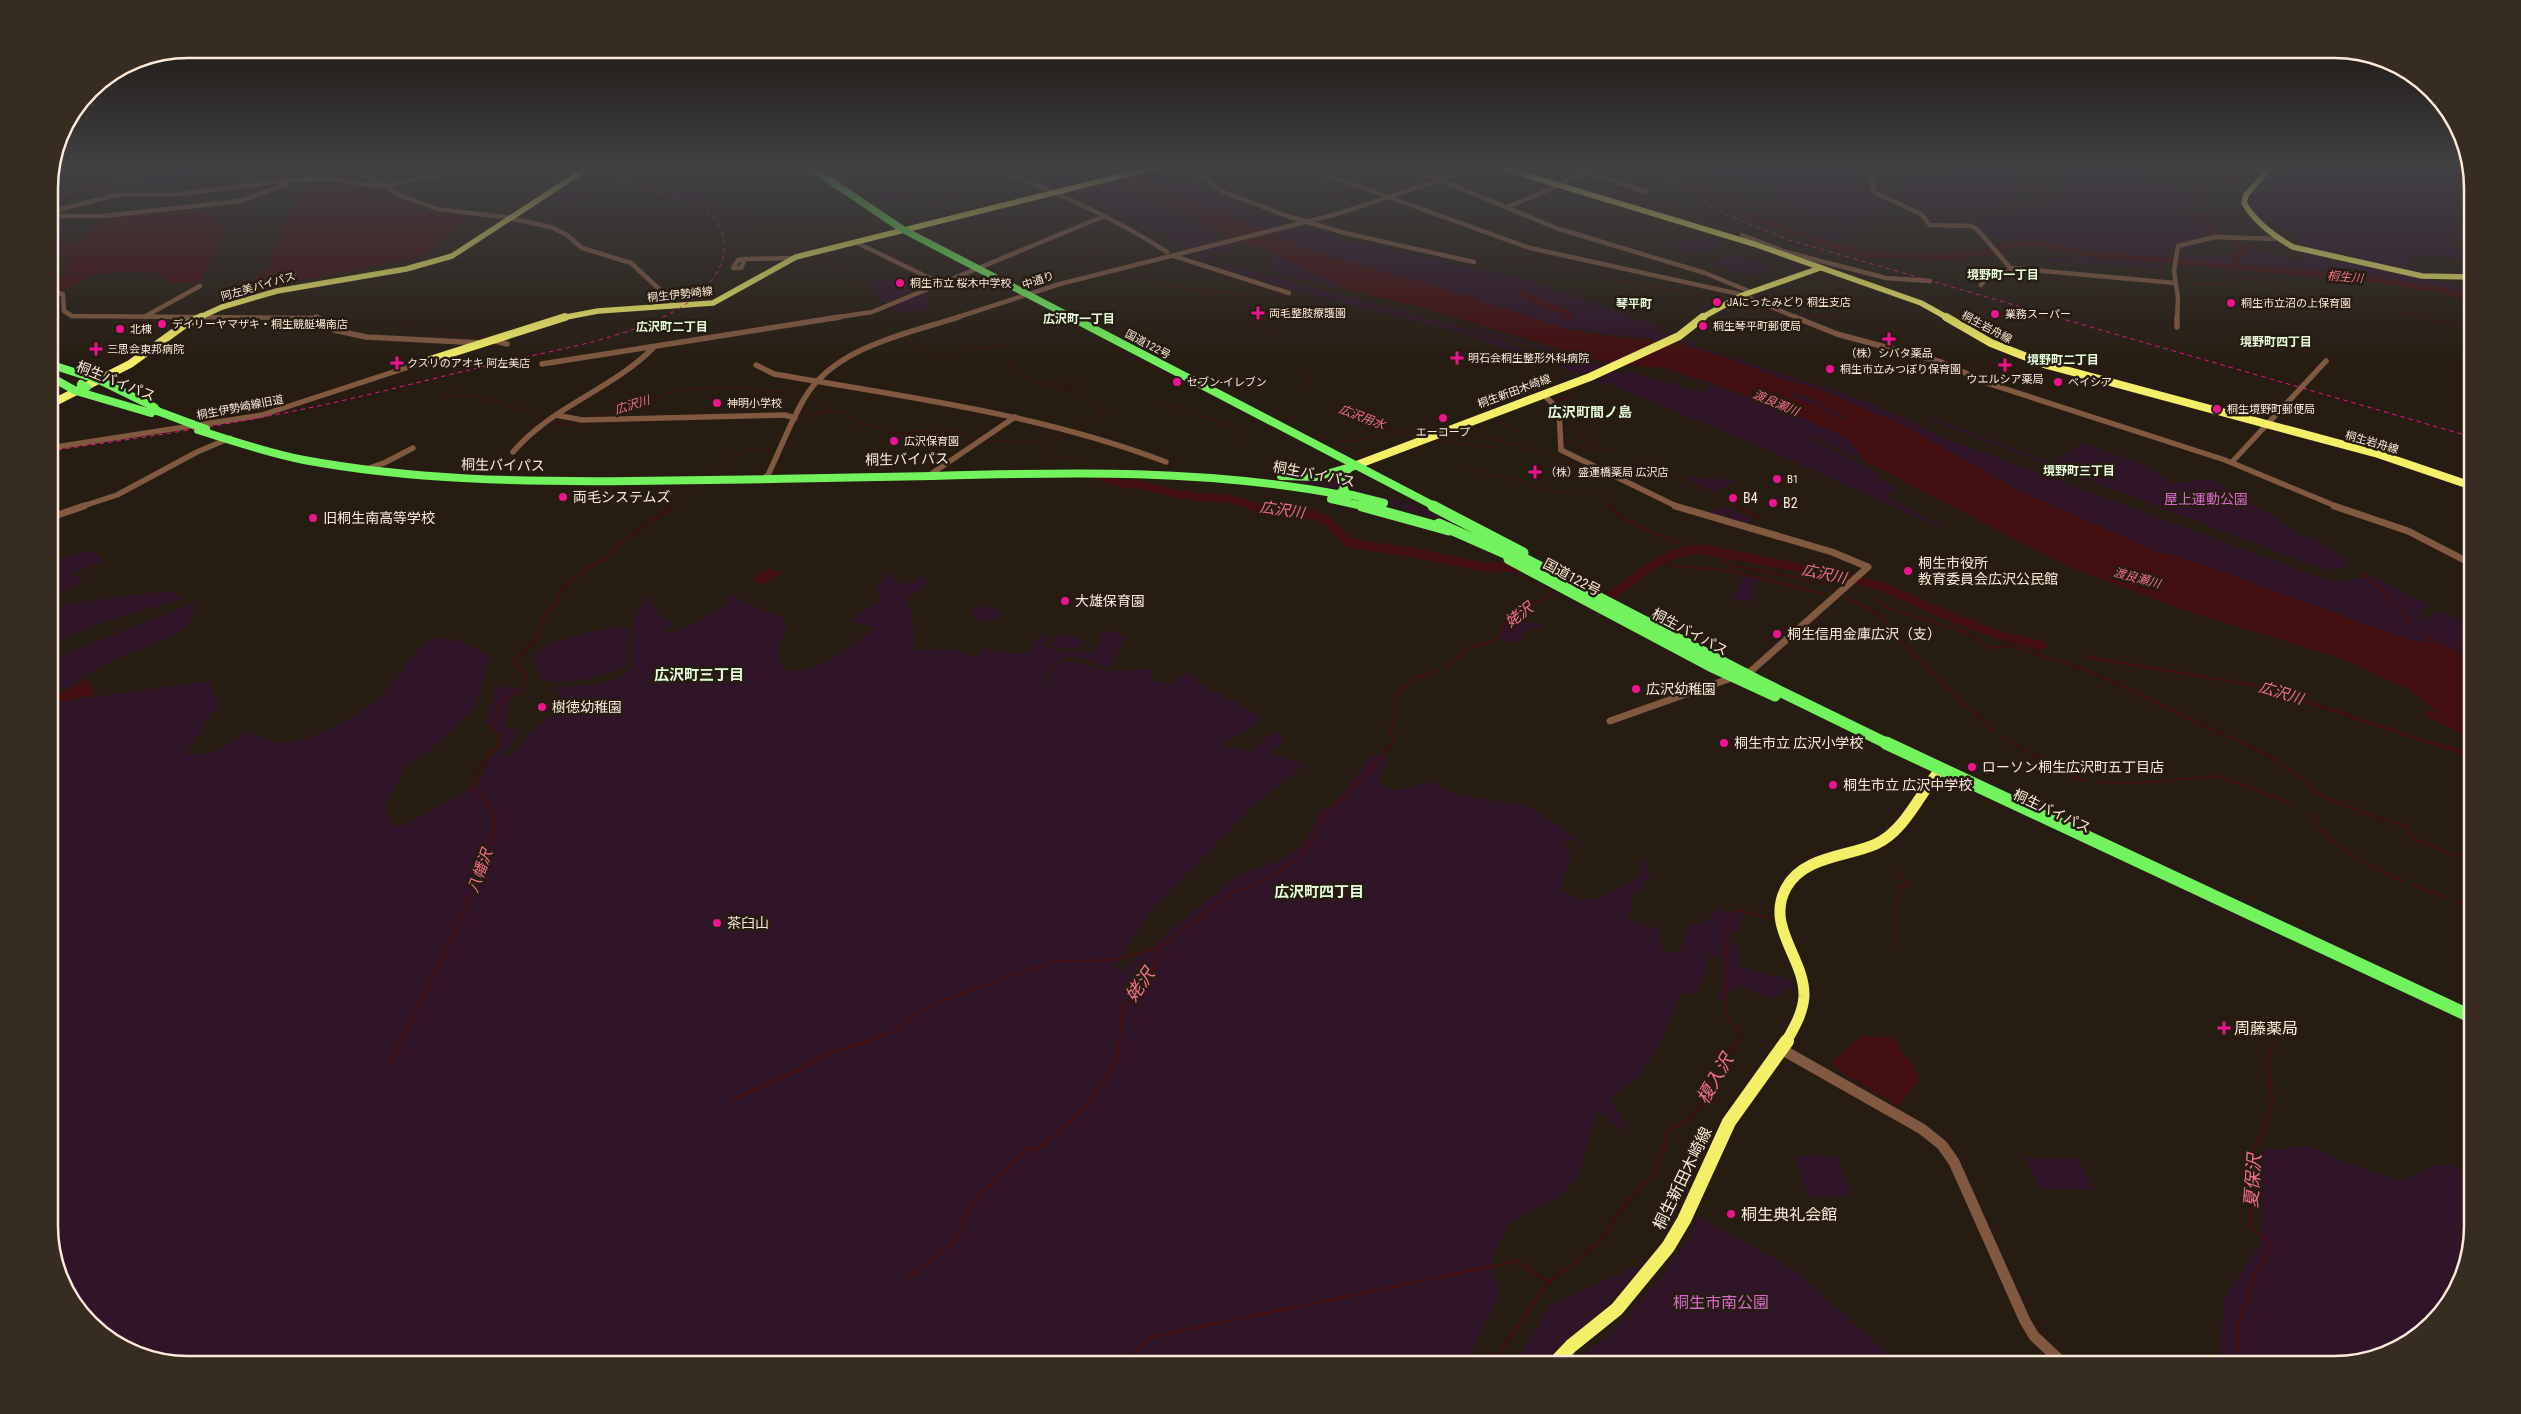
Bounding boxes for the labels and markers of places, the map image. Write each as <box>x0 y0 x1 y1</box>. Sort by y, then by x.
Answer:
marker: 桐生市立 桜木中学校 <box>894 277 906 289</box>
place label: 桐生市立 桜木中学校 <box>910 277 1012 290</box>
marker: JAにったみどり 桐生支店 <box>1711 296 1723 308</box>
place label: JAにったみどり 桐生支店 <box>1727 296 1851 309</box>
marker: 桐生市立沼の上保育園 <box>2225 297 2237 309</box>
place label: 桐生市立沼の上保育園 <box>2241 297 2351 310</box>
marker: 両毛整肢療護園 <box>1251 306 1265 320</box>
place label: 両毛整肢療護園 <box>1269 307 1346 320</box>
marker: 業務スーパー <box>1989 308 2001 320</box>
place label: 業務スーパー <box>2005 308 2071 321</box>
marker: デイリーヤマザキ・桐生競艇場南店 <box>156 318 168 330</box>
place label: デイリーヤマザキ・桐生競艇場南店 <box>172 318 348 331</box>
marker: 桐生琴平町郵便局 <box>1697 320 1709 332</box>
place label: 桐生琴平町郵便局 <box>1713 320 1801 333</box>
marker: 北棟 <box>114 323 126 335</box>
place label: 北棟 <box>130 323 152 336</box>
marker: （株）シバタ薬品 <box>1883 333 1895 345</box>
marker: 三思会東邦病院 <box>89 342 103 356</box>
place label: 三思会東邦病院 <box>107 343 184 356</box>
place label: （株）シバタ薬品 <box>1845 347 1933 360</box>
marker: 明石会桐生整形外科病院 <box>1450 351 1464 365</box>
place label: 明石会桐生整形外科病院 <box>1468 352 1589 365</box>
marker: クスリのアオキ 阿左美店 <box>391 357 403 369</box>
place label: クスリのアオキ 阿左美店 <box>407 357 530 370</box>
marker: ウエルシア薬局 <box>1999 359 2011 371</box>
marker: 桐生市立みつぼり保育園 <box>1824 363 1836 375</box>
place label: 桐生市立みつぼり保育園 <box>1840 363 1961 376</box>
place label: ウエルシア薬局 <box>1967 373 2044 386</box>
marker: セブン-イレブン <box>1171 376 1183 388</box>
place label: セブン-イレブン <box>1187 376 1267 389</box>
marker: ベイシア <box>2052 376 2064 388</box>
place label: ベイシア <box>2068 376 2112 389</box>
marker: 神明小学校 <box>711 397 723 409</box>
place label: 神明小学校 <box>727 397 782 410</box>
marker: 桐生境野町郵便局 <box>2211 403 2223 415</box>
place label: 桐生境野町郵便局 <box>2227 403 2315 416</box>
marker: エーコープ <box>1437 412 1449 424</box>
place label: エーコープ <box>1416 426 1470 439</box>
marker: 広沢保育園 <box>888 435 900 447</box>
place label: 広沢保育園 <box>904 435 959 448</box>
marker: （株）盛運橋薬局 広沢店 <box>1529 466 1541 478</box>
place label: （株）盛運橋薬局 広沢店 <box>1545 466 1669 479</box>
marker: B1 <box>1771 473 1783 485</box>
place label: B1 <box>1787 473 1798 486</box>
place label: 両毛システムズ <box>573 489 671 505</box>
place label: B4 <box>1743 490 1758 506</box>
marker: 両毛システムズ <box>557 491 569 503</box>
marker: B4 <box>1727 492 1739 504</box>
place label: B2 <box>1783 495 1798 511</box>
marker: B2 <box>1767 497 1779 509</box>
place label: 旧桐生南高等学校 <box>323 510 435 526</box>
marker: 旧桐生南高等学校 <box>307 512 319 524</box>
place label: 桐生市役所 教育委員会広沢公民館 <box>1918 555 2058 587</box>
marker: 桐生市役所 教育委員会広沢公民館 <box>1902 565 1914 577</box>
place label: 大雄保育園 <box>1075 593 1145 609</box>
marker: 大雄保育園 <box>1059 595 1071 607</box>
place label: 桐生信用金庫広沢（支） <box>1787 626 1941 642</box>
marker: 桐生信用金庫広沢（支） <box>1771 628 1783 640</box>
place label: 広沢幼稚園 <box>1646 681 1716 697</box>
marker: 広沢幼稚園 <box>1630 683 1642 695</box>
place label: 樹徳幼稚園 <box>552 699 622 715</box>
marker: 樹徳幼稚園 <box>536 701 548 713</box>
place label: 桐生市立 広沢小学校 <box>1734 735 1863 751</box>
marker: 桐生市立 広沢小学校 <box>1718 737 1730 749</box>
place label: ローソン桐生広沢町五丁目店 <box>1982 759 2164 775</box>
marker: ローソン桐生広沢町五丁目店 <box>1966 761 1978 773</box>
place label: 桐生市立 広沢中学校 <box>1843 777 1972 793</box>
marker: 桐生市立 広沢中学校 <box>1827 779 1839 791</box>
place label: 茶臼山 <box>727 915 769 931</box>
marker: 茶臼山 <box>711 917 723 929</box>
place label: 周藤薬局 <box>2234 1019 2298 1038</box>
marker: 周藤薬局 <box>2218 1022 2230 1034</box>
place label: 桐生典礼会館 <box>1741 1205 1837 1224</box>
marker: 桐生典礼会館 <box>1725 1208 1737 1220</box>

